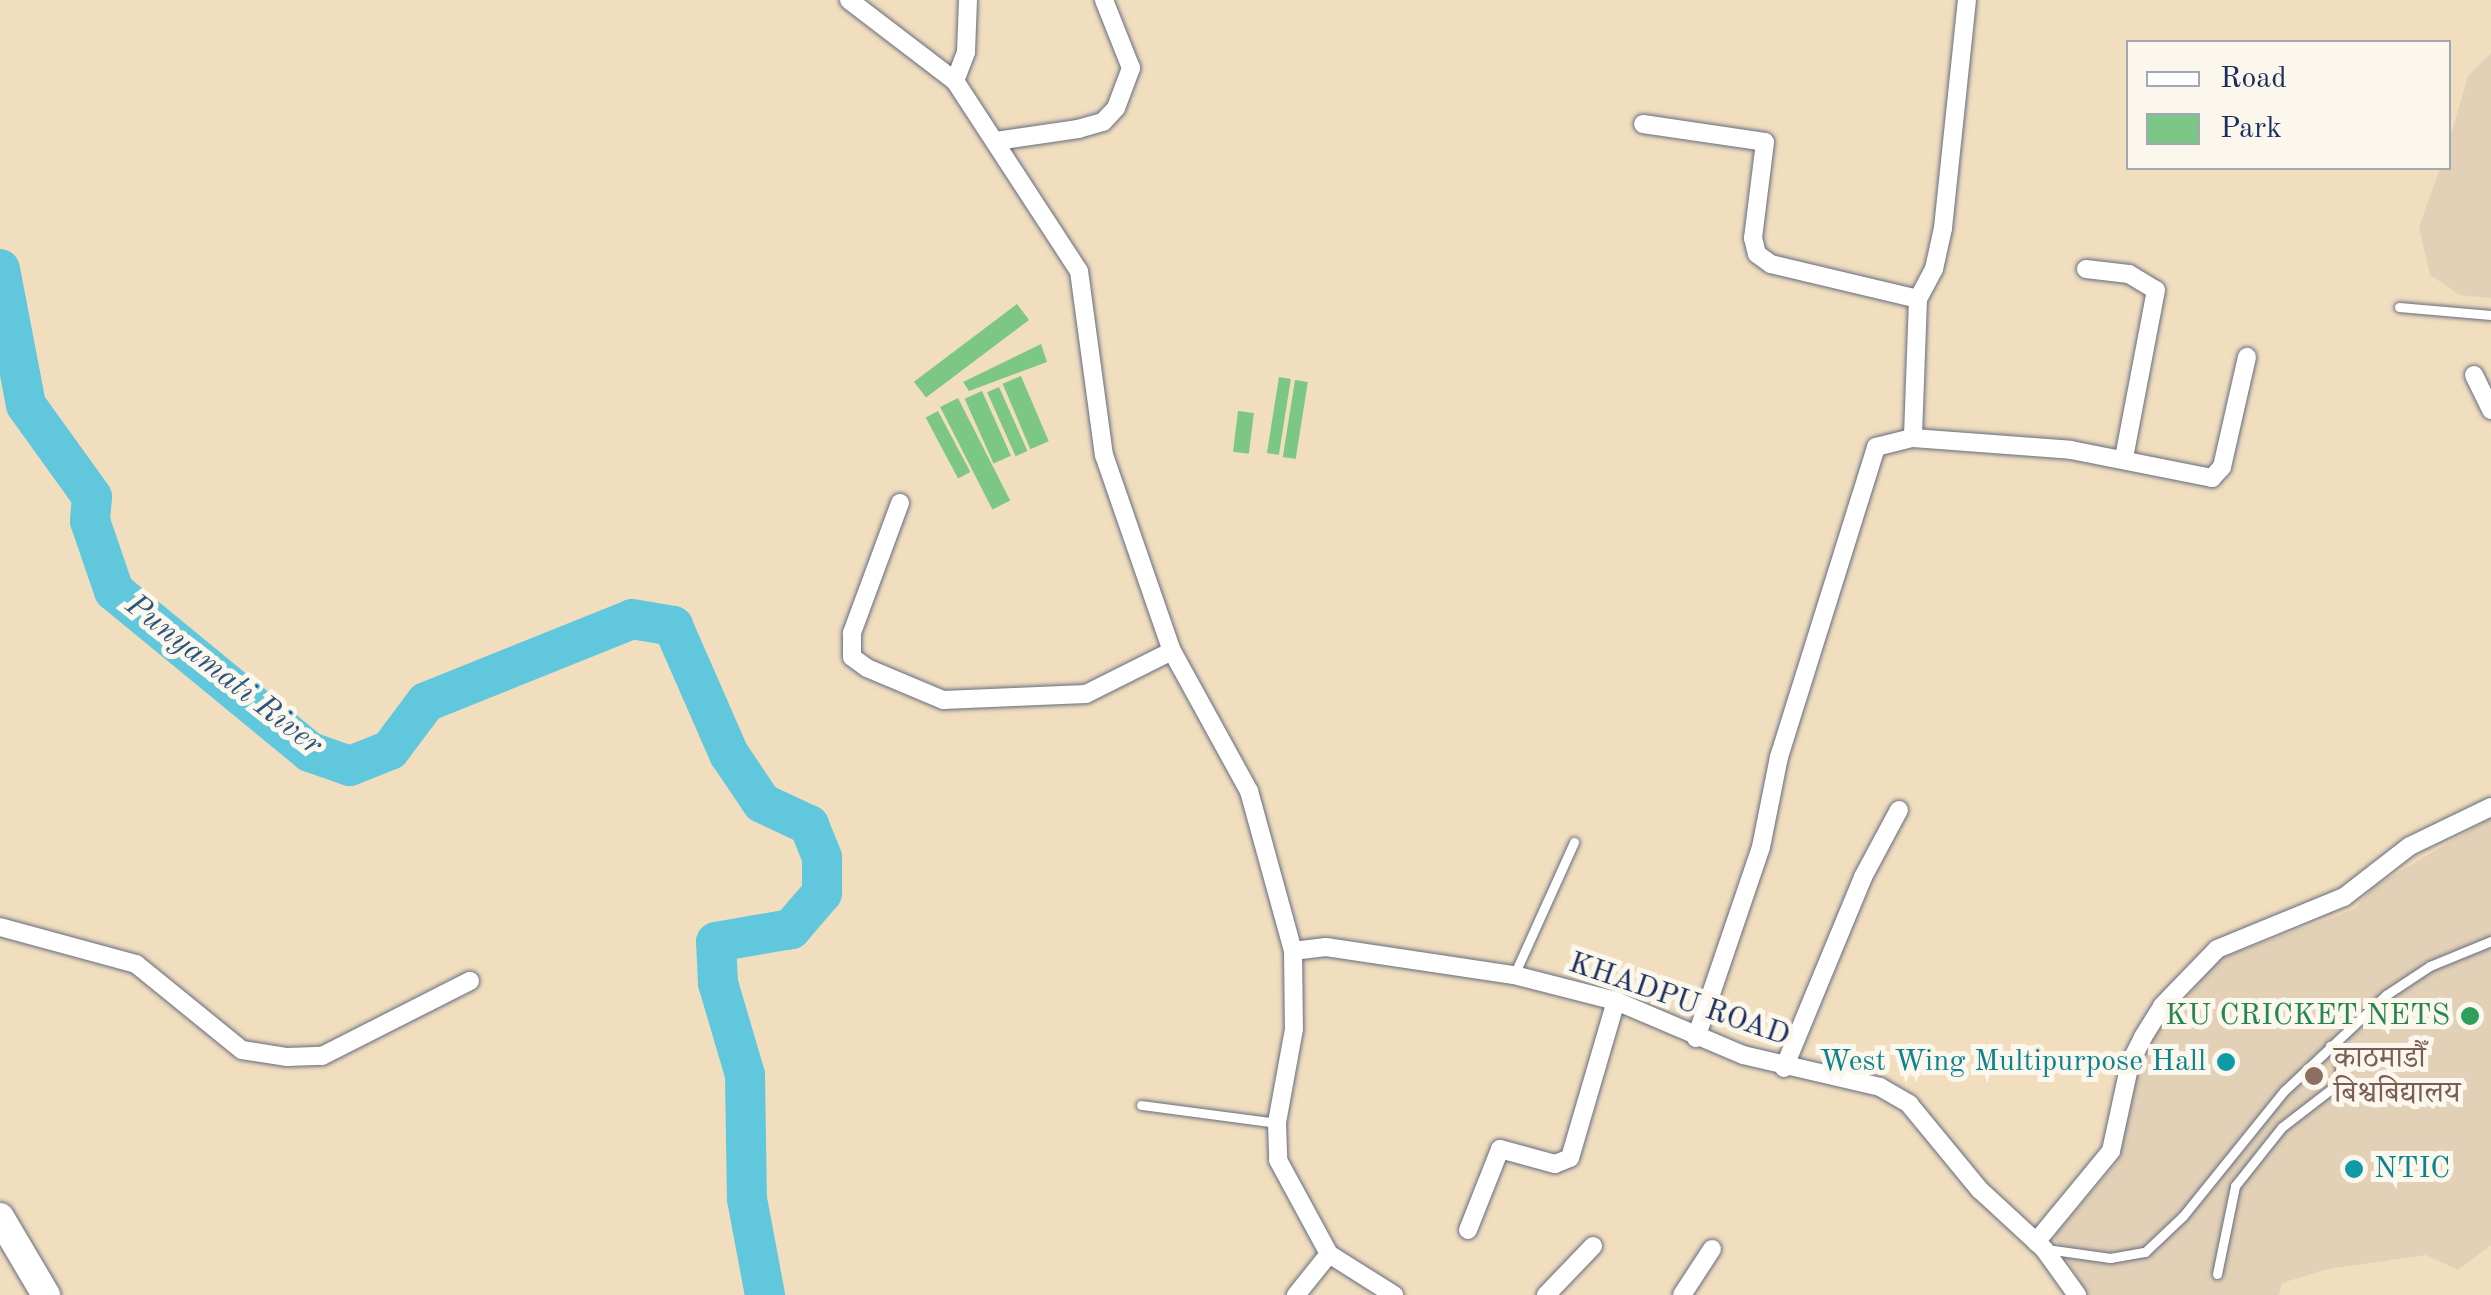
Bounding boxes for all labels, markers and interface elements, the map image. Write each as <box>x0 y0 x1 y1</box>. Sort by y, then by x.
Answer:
legend <box>2126 40 2451 170</box>
text: Road <box>2220 64 2287 94</box>
text: Park <box>2220 114 2282 144</box>
water label: Punyamati River <box>117 587 329 765</box>
street label: KHADPU ROAD <box>1564 945 1794 1055</box>
place label: KU CRICKET NETS <box>2165 998 2450 1034</box>
marker: KU CRICKET NETS <box>2459 1005 2481 1027</box>
place label: काठमाडौँ बिश्वबिद्यालय <box>2334 1041 2461 1112</box>
place label: West Wing Multipurpose Hall <box>1819 1044 2206 1080</box>
marker: West Wing Multipurpose Hall <box>2215 1051 2237 1073</box>
marker: काठमाडौँ बिश्वबिद्यालय <box>2303 1065 2325 1087</box>
place label: NTIC <box>2374 1151 2450 1187</box>
marker: NTIC <box>2343 1158 2365 1180</box>

